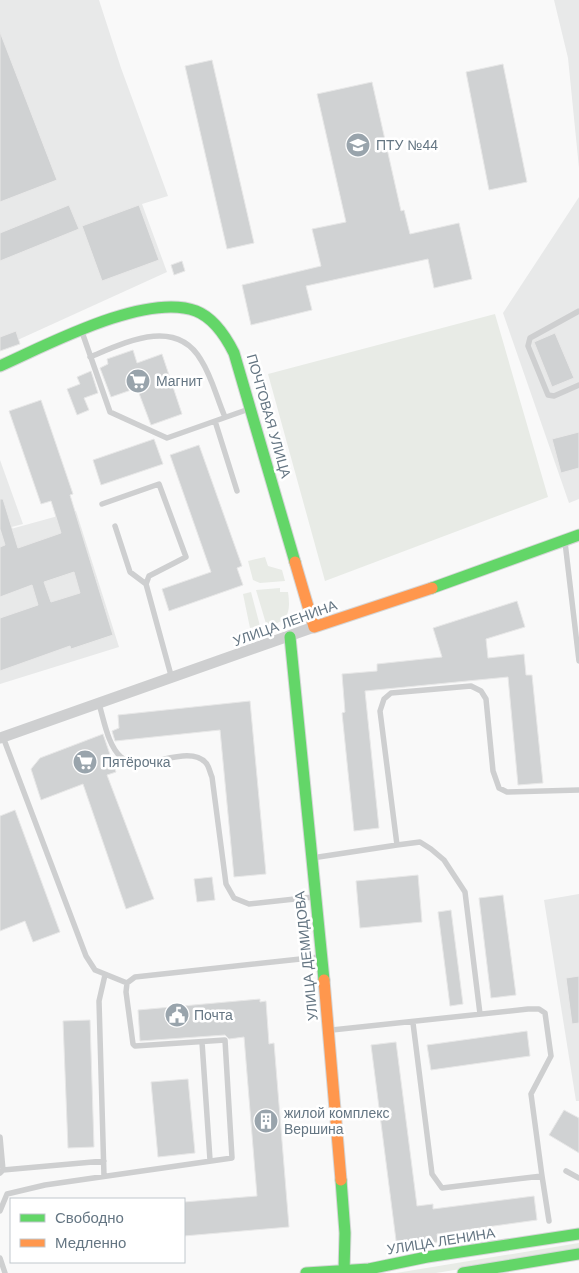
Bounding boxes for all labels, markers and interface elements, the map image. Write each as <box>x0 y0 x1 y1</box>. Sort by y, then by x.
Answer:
school or university icon: ПТУ №44 <box>345 132 371 158</box>
place label: ПТУ №44 <box>376 137 438 153</box>
street label: ПОЧТОВАЯ УЛИЦА <box>244 352 295 481</box>
supermarket icon: Магнит <box>125 368 151 394</box>
place label: Магнит <box>156 373 203 389</box>
street label: УЛИЦА ЛЕНИНА <box>231 597 340 649</box>
supermarket icon: Пятёрочка <box>72 749 98 775</box>
place label: Пятёрочка <box>102 754 171 770</box>
street label: УЛИЦА ДЕМИДОВА <box>291 890 321 1022</box>
public building icon: Почта <box>164 1002 190 1028</box>
place label: Почта <box>194 1007 233 1023</box>
place label: жилой комплекс Вершина <box>284 1105 390 1137</box>
building icon: жилой комплекс Вершина <box>253 1108 279 1134</box>
legend <box>10 1198 185 1263</box>
text: Свободно <box>55 1209 124 1226</box>
street label: УЛИЦА ЛЕНИНА <box>386 1224 497 1257</box>
text: Медленно <box>55 1234 126 1251</box>

